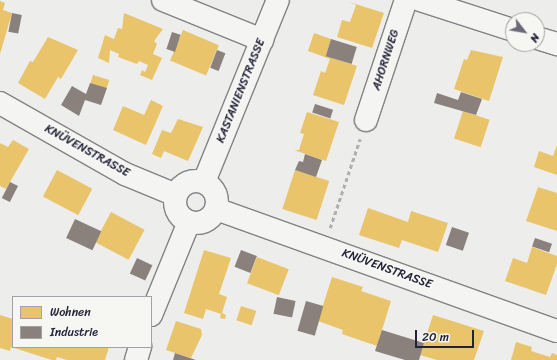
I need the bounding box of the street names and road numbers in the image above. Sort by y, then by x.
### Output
street label: AHORNWEG [369,28,403,92]
street label: KASTANIENSTRASSE [214,37,268,145]
street label: KNÜVENSTRASSE [42,122,132,180]
street label: KNÜVENSTRASSE [340,246,434,292]

